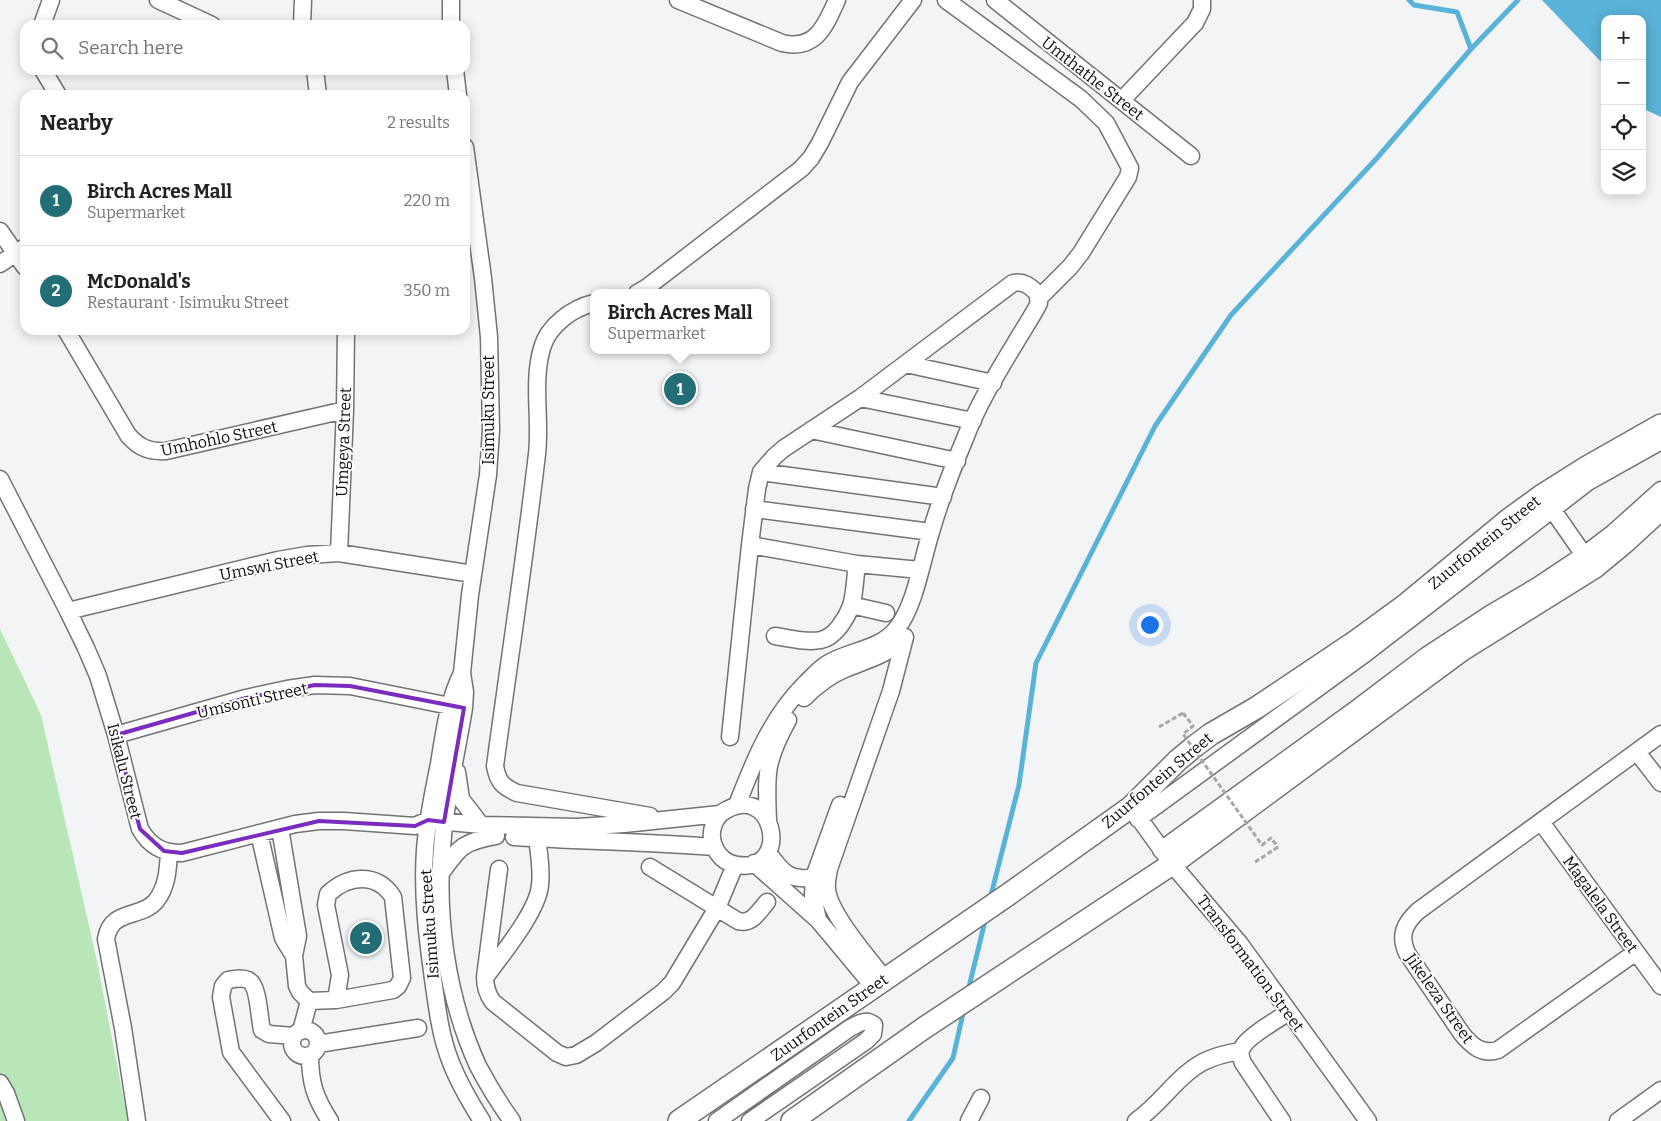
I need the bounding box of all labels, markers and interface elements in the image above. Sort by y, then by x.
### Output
map controls [1601,15,1646,195]
button: + [1601,15,1646,60]
search box [20,20,470,75]
street label: Umthathe Street [1038,33,1148,124]
icon: search [38,34,66,62]
text: Search here [78,36,183,59]
button: − [1601,60,1646,105]
button: locate [1601,105,1646,150]
text: Nearby [40,110,113,136]
text: 2 results [387,113,450,132]
button: layers [1601,150,1646,195]
text: Birch Acres Mall [87,180,232,203]
text: 1 [53,191,59,210]
text: 220 m [404,191,450,210]
text: Supermarket [87,203,185,222]
text: McDonald's [87,270,191,293]
text: 2 [51,281,61,300]
text: 350 m [404,281,450,300]
popup [590,289,770,354]
text: Restaurant · Isimuku Street [87,293,289,312]
text: Birch Acres Mall [607,301,753,324]
text: Supermarket [607,324,706,343]
street label: Isimuku Street [479,355,498,465]
pin: 1 [664,370,696,408]
street label: Umgeya Street [332,387,355,497]
street label: Umhohlo Street [159,417,279,460]
street label: Zuurfontein Street [1424,491,1544,593]
street label: Umswi Street [218,547,320,584]
your location [1137,612,1163,638]
street label: Umsonti Street [195,678,310,722]
street label: Isikalu Street [103,721,146,821]
street label: Zuurfontein Street [1098,728,1217,832]
street label: Magalela Street [1559,852,1642,957]
street label: Isimuku Street [416,868,443,980]
street label: Transformation Street [1193,891,1308,1035]
pin: 2 [350,919,382,957]
street label: Jikeleza Street [1401,949,1478,1047]
street label: Zuurfontein Street [767,970,892,1065]

